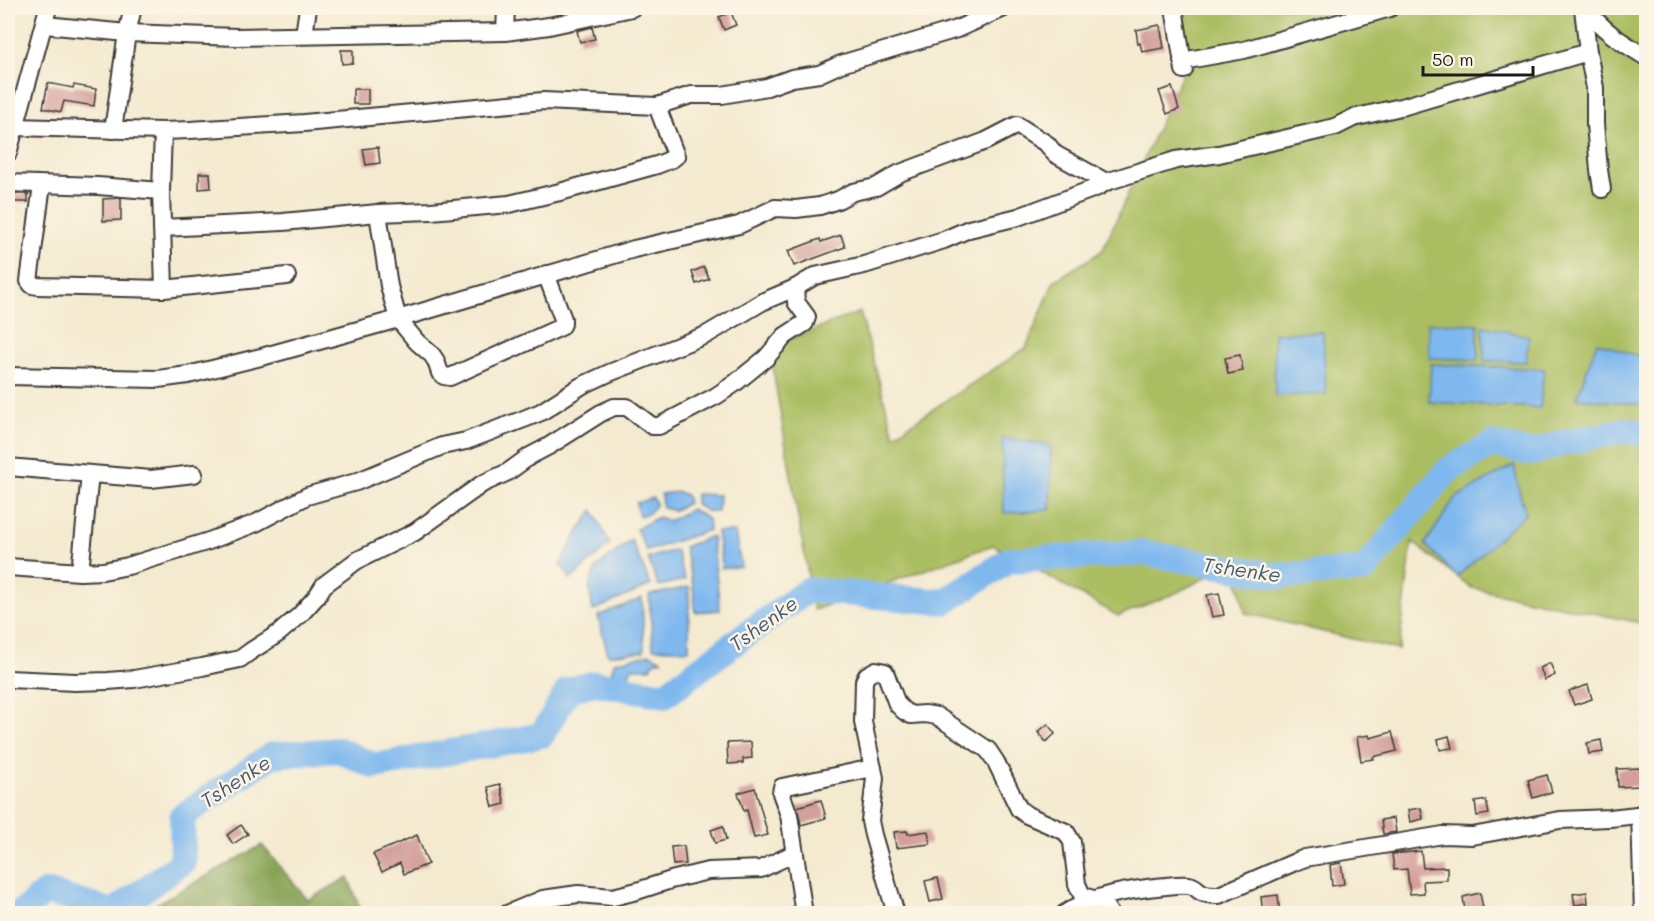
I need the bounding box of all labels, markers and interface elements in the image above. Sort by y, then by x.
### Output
scale bar [1423,39,1532,77]
text: 50 m [1432,47,1474,71]
water label: Tshenke [1201,551,1283,587]
water label: Tshenke [724,589,802,657]
water label: Tshenke [195,749,275,813]

